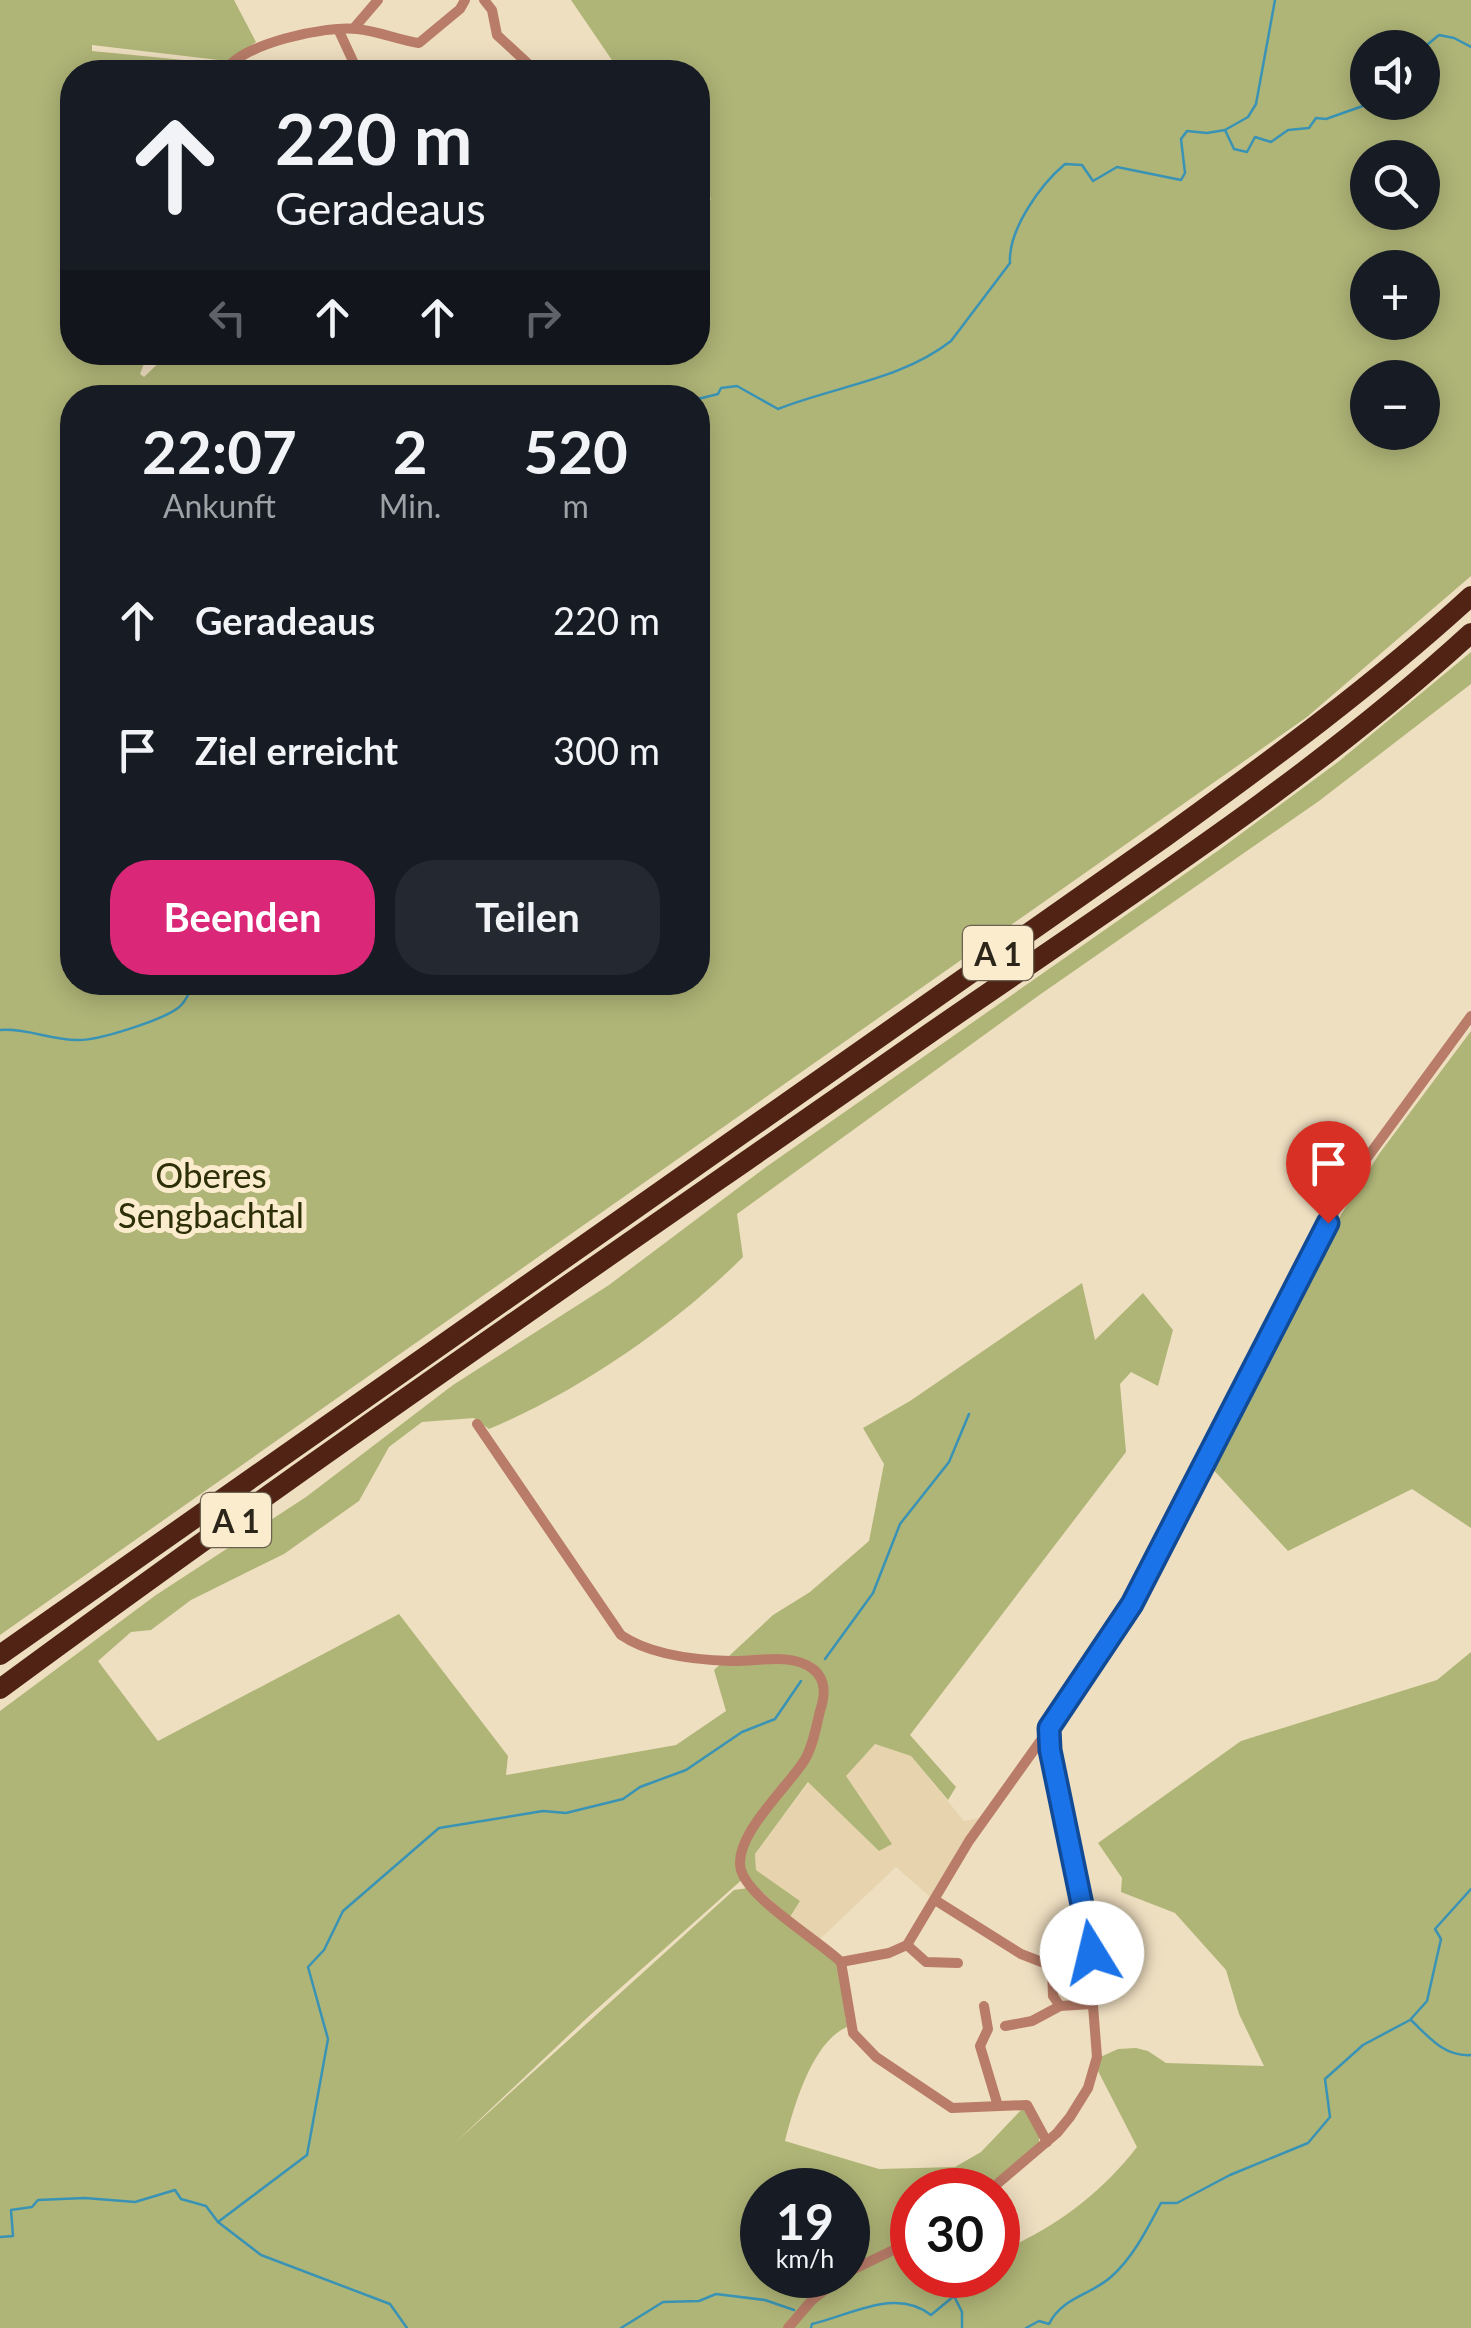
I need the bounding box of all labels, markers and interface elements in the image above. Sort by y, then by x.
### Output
map controls [1350,30,1440,450]
button: sound [1350,30,1440,120]
text: 220 m [275,96,472,180]
icon: ahead [110,100,240,230]
button: search [1350,140,1440,230]
text: Geradeaus [275,181,486,235]
button: + [1350,250,1440,340]
icon: left [200,290,255,345]
icon: ahead [305,290,360,345]
icon: ahead [410,290,465,345]
icon: right [515,290,570,345]
button: − [1350,360,1440,450]
text: 22:07 [142,415,297,487]
text: 2 [393,415,428,487]
text: 520 [524,415,628,487]
text: Ankunft [163,486,276,525]
text: Min. [379,486,441,525]
text: m [563,486,589,525]
icon: ahead [110,593,165,648]
text: Geradeaus [195,597,375,643]
text: 220 m [553,597,660,643]
icon: arrive [110,723,165,778]
text: Ziel erreicht [195,727,398,773]
text: 300 m [553,727,660,773]
button: Beenden [110,860,375,975]
button: Teilen [395,860,660,975]
road number: A 1 [963,926,1033,980]
pin [1286,1121,1371,1224]
icon: arrive [1301,1136,1356,1191]
park label: Oberes Sengbachtal [118,1153,304,1235]
road number: A 1 [201,1493,271,1547]
position arrow [1040,1901,1144,2005]
speed limit sign: 30 [890,2168,1020,2298]
text: 19 [776,2191,834,2251]
text: km/h [776,2243,834,2273]

